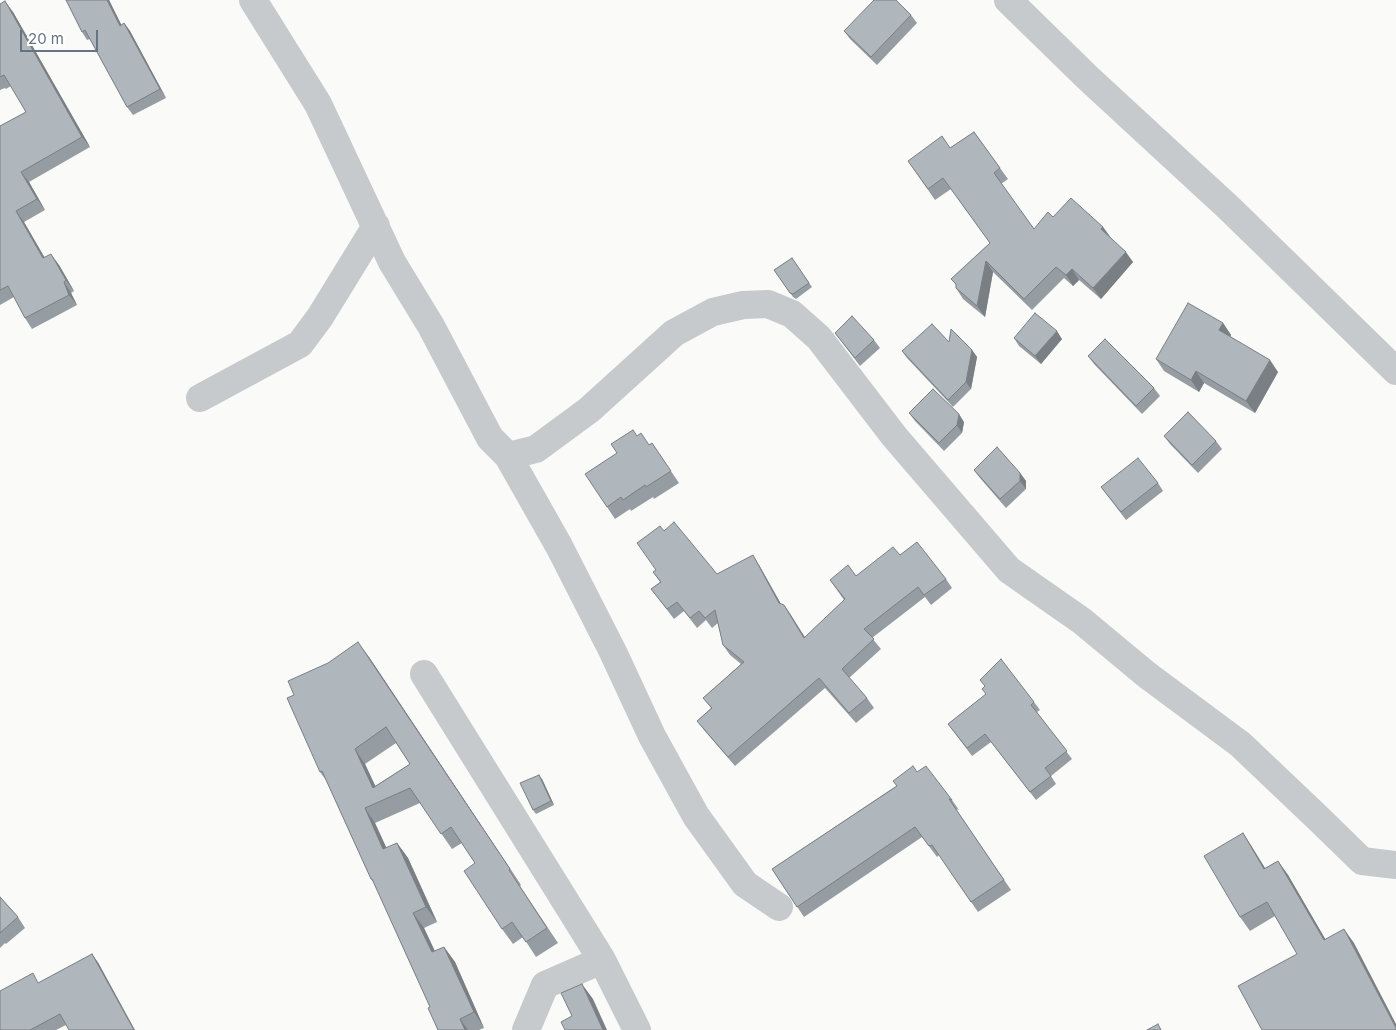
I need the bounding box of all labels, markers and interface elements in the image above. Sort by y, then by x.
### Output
scale bar [22,20,100,52]
text: 20 m [28,29,64,48]

